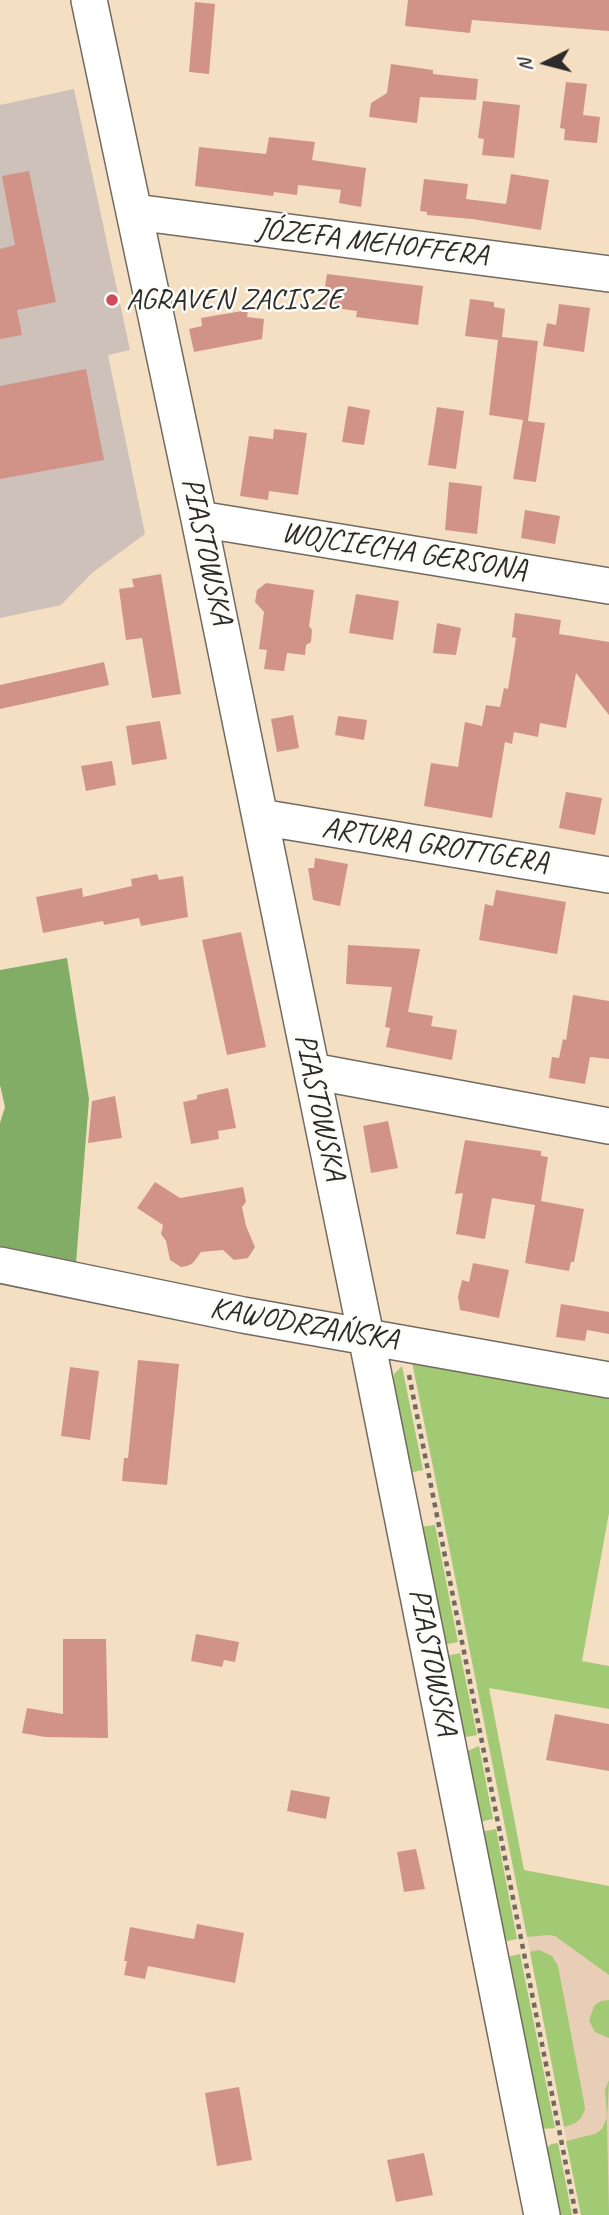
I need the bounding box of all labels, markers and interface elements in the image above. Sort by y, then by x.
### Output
north arrow [511,28,581,98]
text: N [513,58,538,72]
street label: JÓZEFA MEHOFFERA [254,211,490,275]
place label: AGRAVEN ZACISZE [126,282,341,318]
marker: AGRAVEN ZACISZE [104,292,120,308]
street label: PIASTOWSKA [173,475,239,627]
street label: WOJCIECHA GERSONA [279,515,529,589]
street label: ARTURA GROTTGERA [319,810,551,882]
street label: PIASTOWSKA [286,1031,352,1183]
street label: KAWODRZAŃSKA [207,1291,401,1359]
street label: PIASTOWSKA [400,1586,464,1738]

